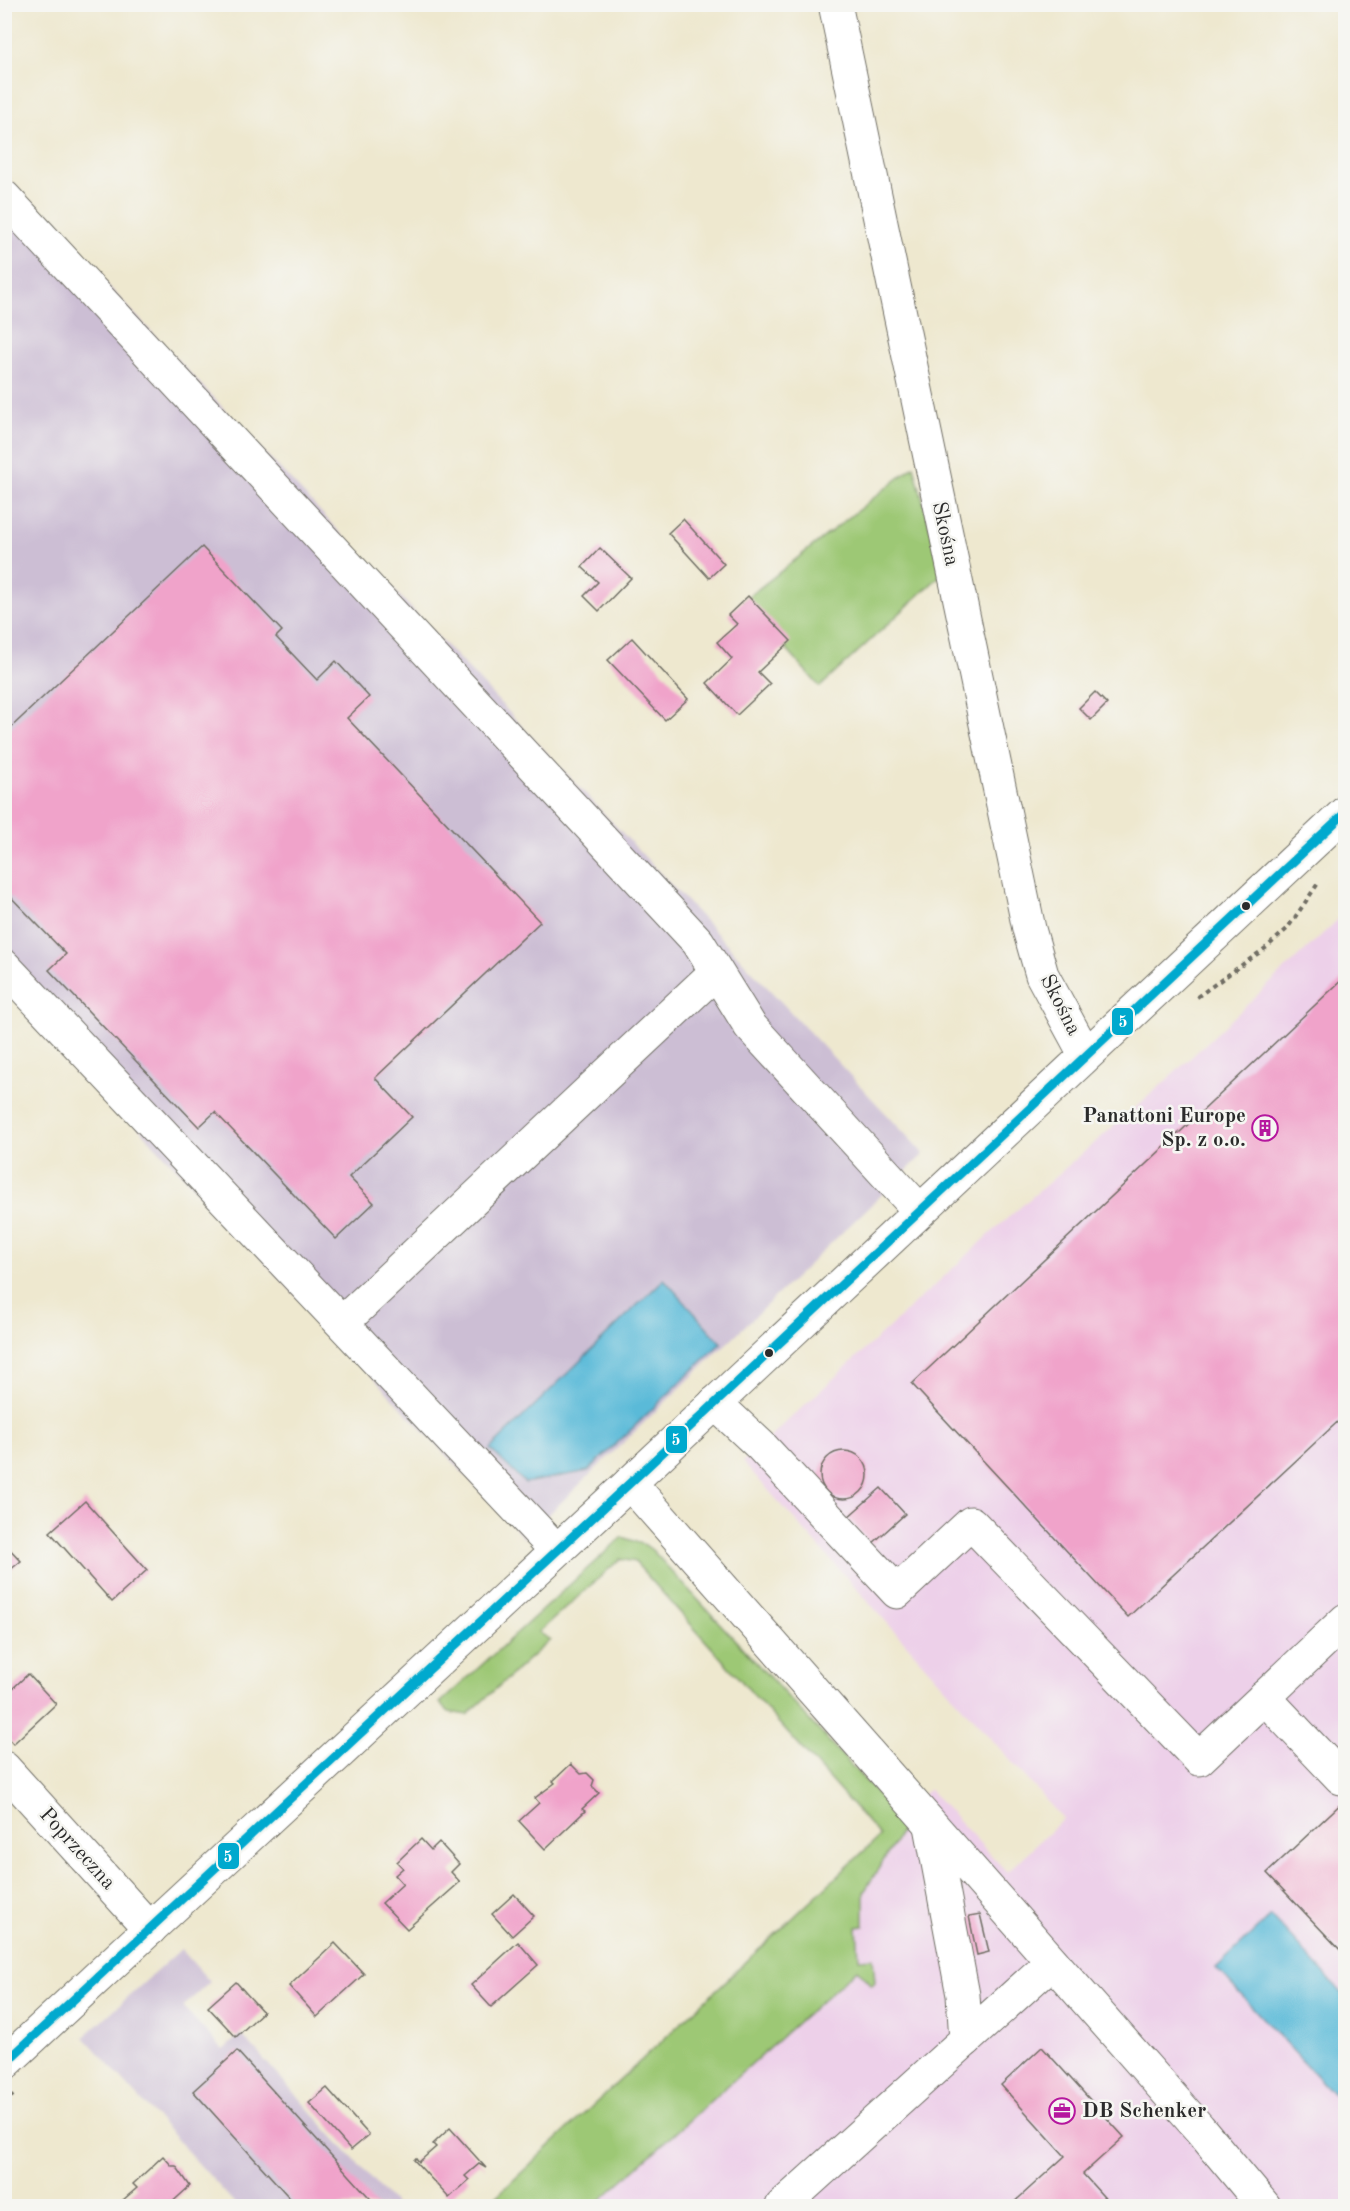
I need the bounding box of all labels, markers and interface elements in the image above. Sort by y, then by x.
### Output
street label: Skośna [928,500,962,568]
unlabelled marker [1240,900,1252,912]
street label: Skośna [1036,971,1084,1039]
line badge: 5 [1111,1007,1134,1036]
text: 5 [1118,1015,1128,1031]
place label: Panattoni Europe Sp. z o.o. [1082,1106,1246,1151]
building icon: Panattoni Europe Sp. z o.o. [1250,1113,1280,1143]
unlabelled marker [763,1347,775,1359]
line badge: 5 [665,1425,688,1454]
text: 5 [671,1433,681,1449]
street label: Poprzeczna [35,1804,119,1894]
line badge: 5 [217,1842,240,1870]
text: 5 [223,1850,233,1866]
office icon: DB Schenker [1047,2096,1077,2126]
place label: DB Schenker [1082,2101,1206,2122]

